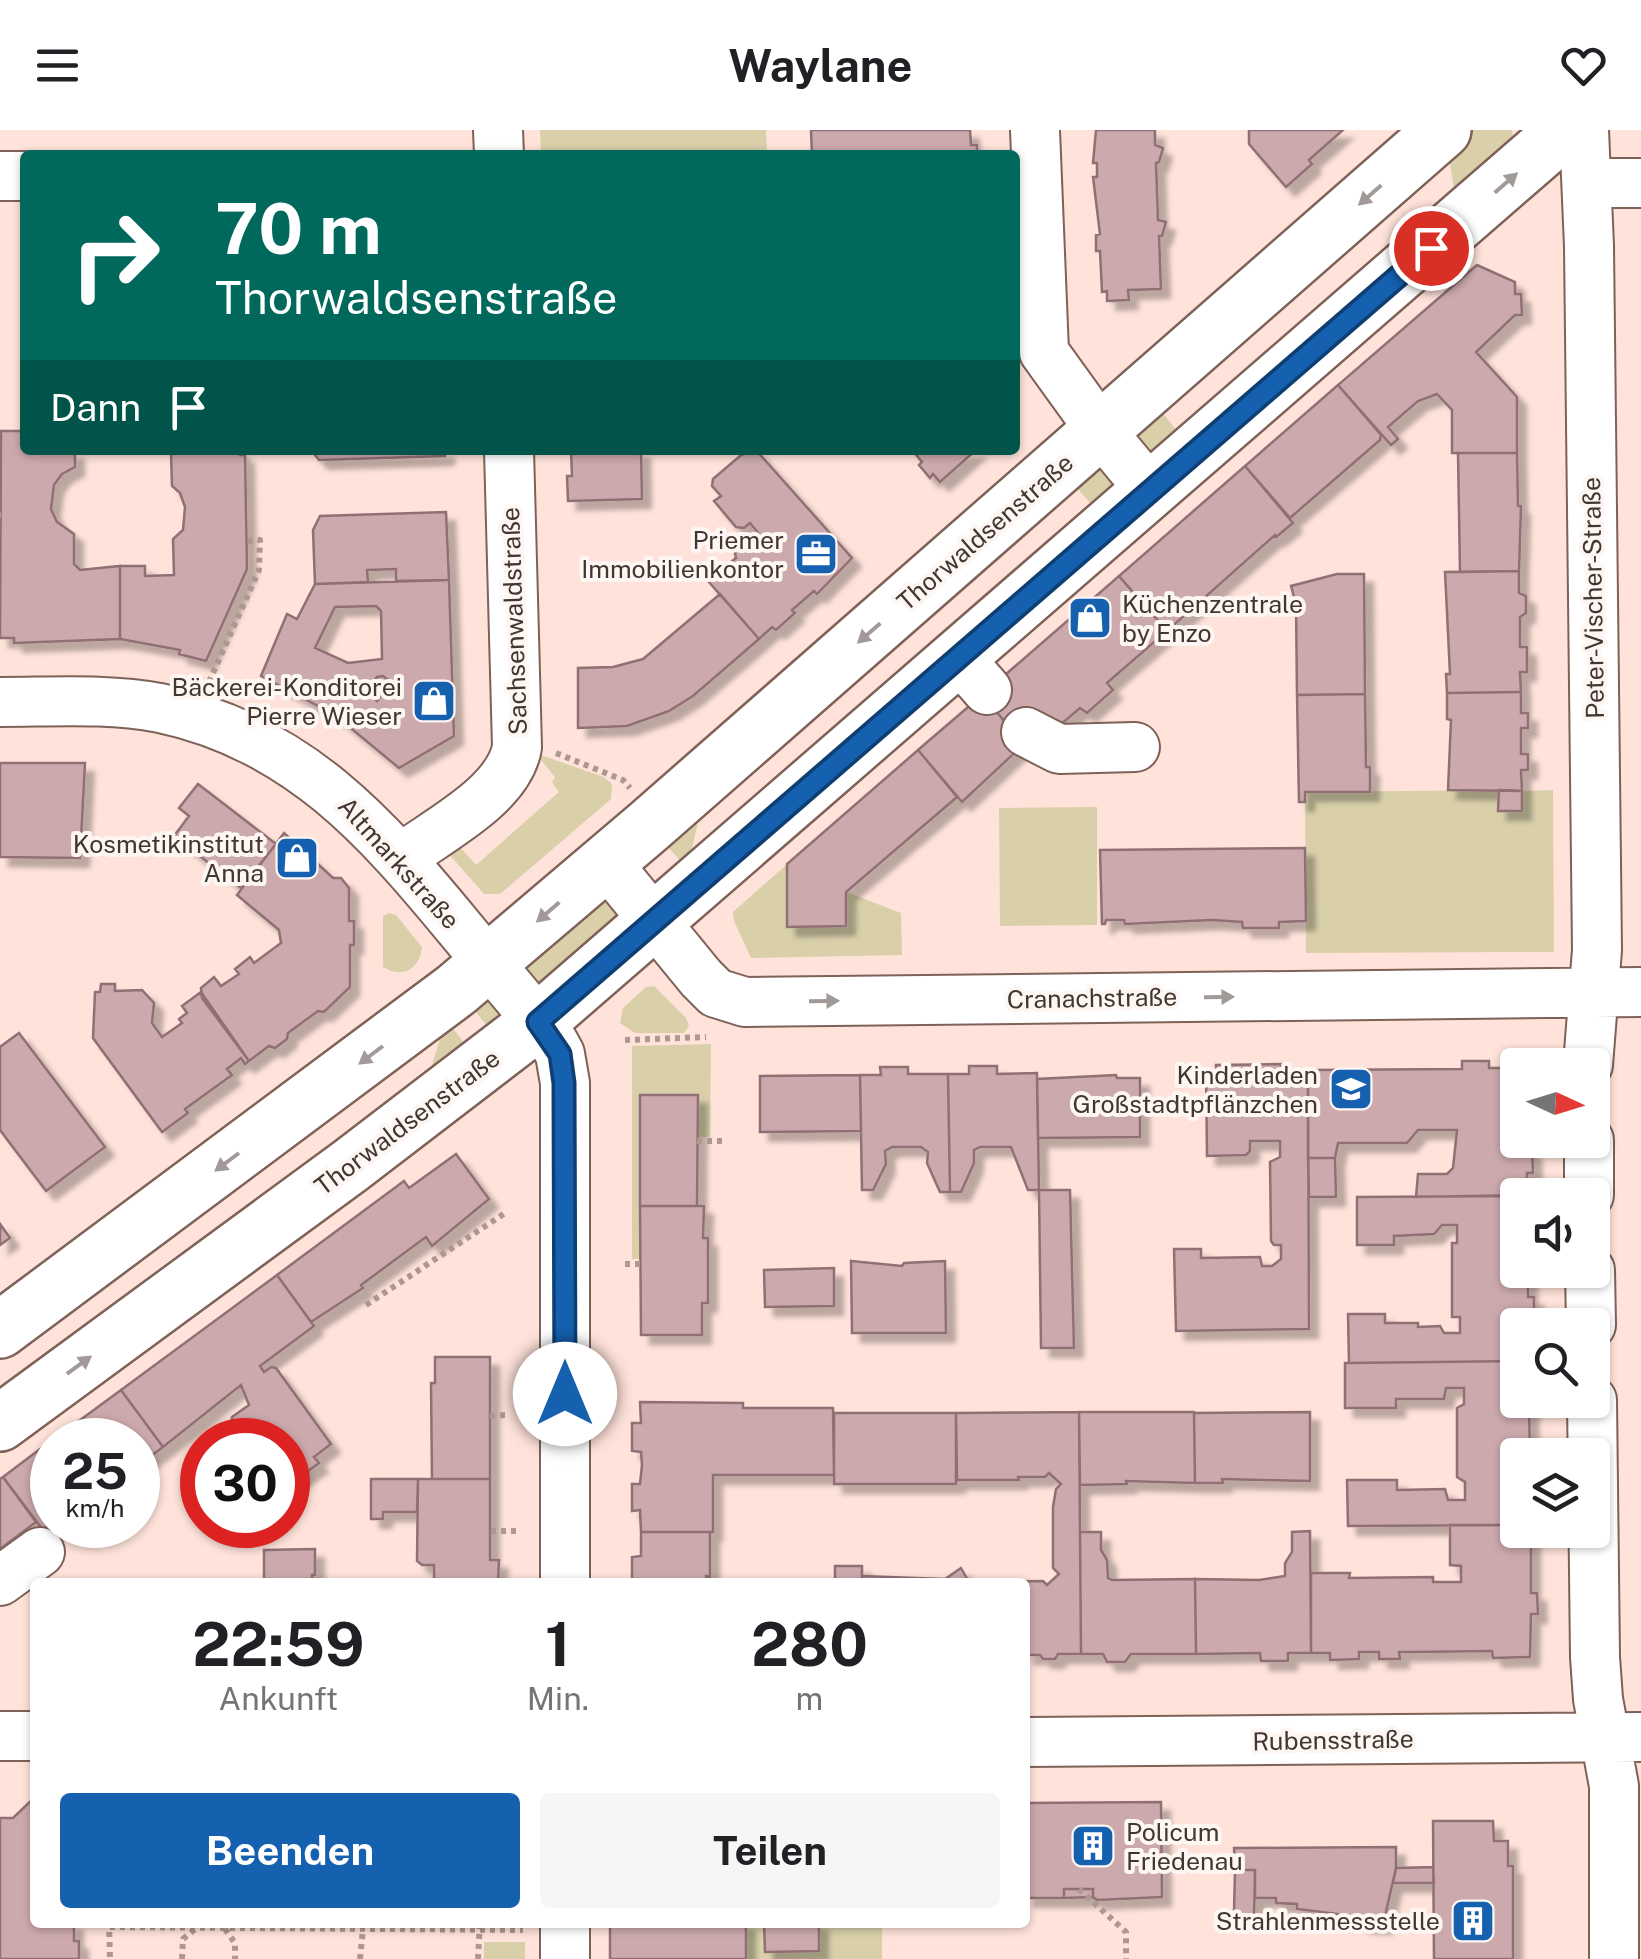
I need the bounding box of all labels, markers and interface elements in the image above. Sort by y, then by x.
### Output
icon: menu [30,38,85,93]
icon: heart [1556,38,1611,93]
text: Waylane [729,39,912,92]
one-way arrow [1493,173,1518,195]
one-way arrow [1358,183,1383,205]
text: 70 m [215,187,382,270]
icon: right [50,190,180,320]
pin [1389,206,1474,291]
icon: arrive [1404,221,1459,276]
text: Thorwaldsenstraße [215,271,618,324]
icon: arrive [161,380,216,435]
text: Dann [50,385,141,430]
street label: Thorwaldsenstraße [891,447,1079,617]
street label: Peter-Vischer-Straße [1576,477,1610,719]
street label: Sachsenwaldstraße [495,507,533,735]
place label: Priemer Immobilienkontor [581,525,784,584]
office icon: Priemer Immobilienkontor [793,531,839,577]
place label: Küchenzentrale by Enzo [1122,589,1303,648]
shop icon: Küchenzentrale by Enzo [1067,595,1113,641]
one-way arrow [857,621,882,643]
place label: Bäckerei-Konditorei Pierre Wieser [171,672,402,731]
shop icon: Bäckerei-Konditorei Pierre Wieser [411,678,457,724]
street label: Altmarkstraße [332,791,466,935]
place label: Kosmetikinstitut Anna [73,829,264,888]
shop icon: Kosmetikinstitut Anna [274,835,320,881]
one-way arrow [536,900,561,922]
street label: Cranachstraße [1007,982,1177,1014]
one-way arrow [1203,989,1235,1005]
one-way arrow [809,993,841,1009]
street label: Thorwaldsenstraße [309,1043,505,1201]
one-way arrow [358,1044,384,1064]
north arrow [1500,1048,1610,1158]
map controls [1500,1048,1610,1548]
place label: Kinderladen Großstadtpflänzchen [1073,1060,1318,1119]
school or university icon: Kinderladen Großstadtpflänzchen [1328,1066,1374,1112]
one-way arrow [214,1151,240,1171]
button: sound [1500,1178,1610,1288]
button: search [1500,1308,1610,1418]
position arrow [513,1342,617,1446]
one-way arrow [66,1356,92,1375]
speed limit sign: 30 [180,1418,310,1548]
button: layers [1500,1438,1610,1548]
text: 25 [62,1441,128,1500]
text: km/h [66,1493,124,1523]
text: 22:59 [192,1609,365,1680]
text: 1 [545,1609,571,1680]
text: 280 [751,1609,868,1680]
text: Ankunft [219,1680,338,1717]
text: Min. [527,1680,589,1717]
text: m [796,1680,823,1717]
street label: Rubensstraße [1252,1724,1414,1756]
button: Beenden [60,1793,520,1908]
button: Teilen [540,1793,1000,1908]
place label: Policum Friedenau [1126,1817,1243,1876]
building icon: Policum Friedenau [1070,1823,1116,1869]
building icon: Strahlenmessstelle [1450,1898,1496,1944]
place label: Strahlenmessstelle [1216,1906,1440,1936]

